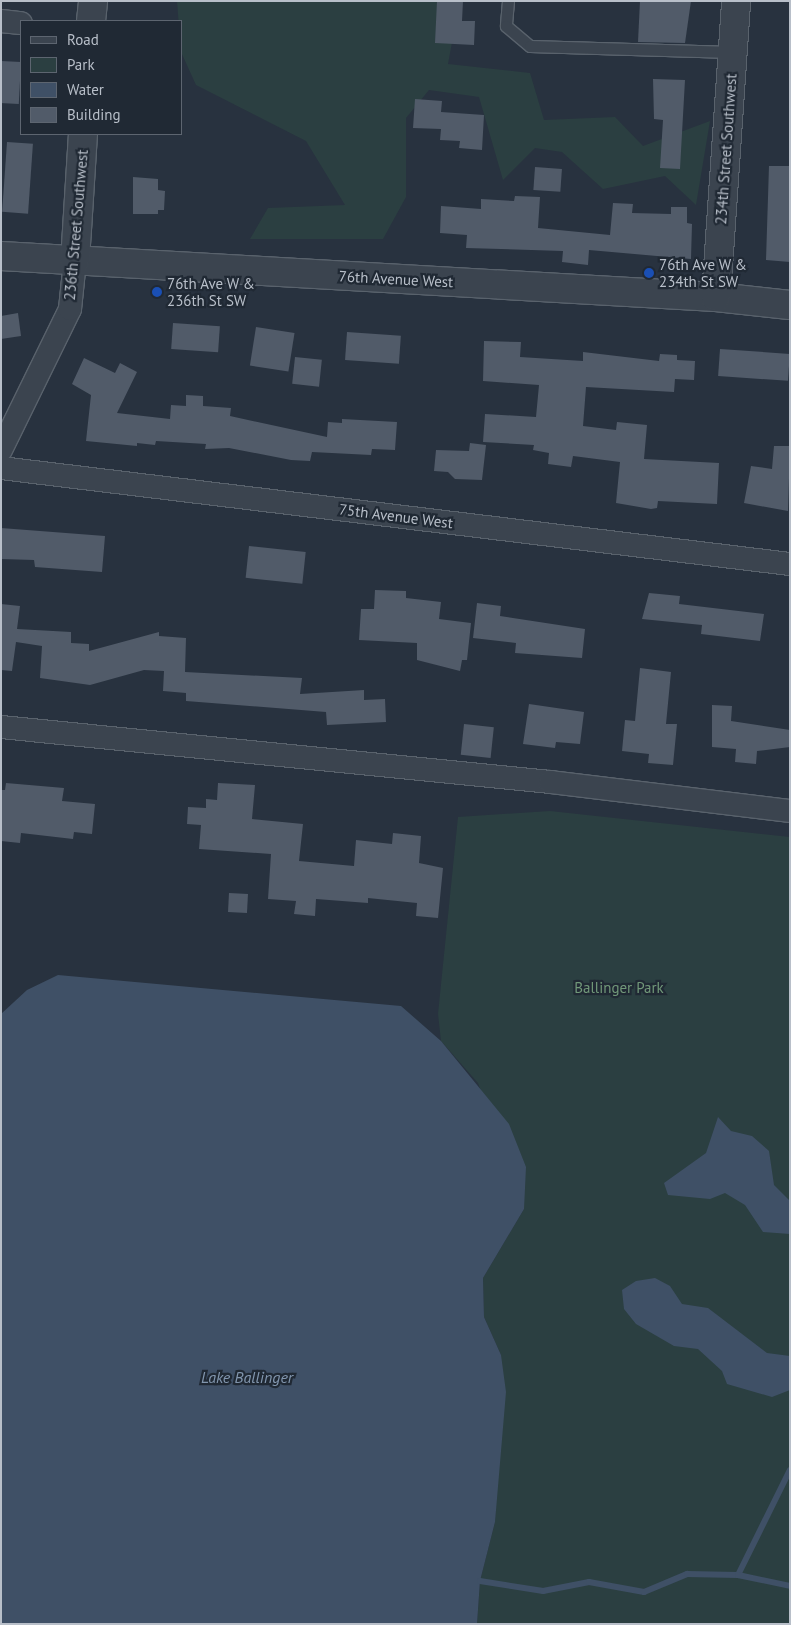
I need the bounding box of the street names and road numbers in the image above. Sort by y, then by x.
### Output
street label: 234th Street Southwest [712,73,740,225]
street label: 236th Street Southwest [60,149,92,301]
street label: 76th Avenue West [338,267,454,291]
street label: 75th Avenue West [338,500,454,532]

